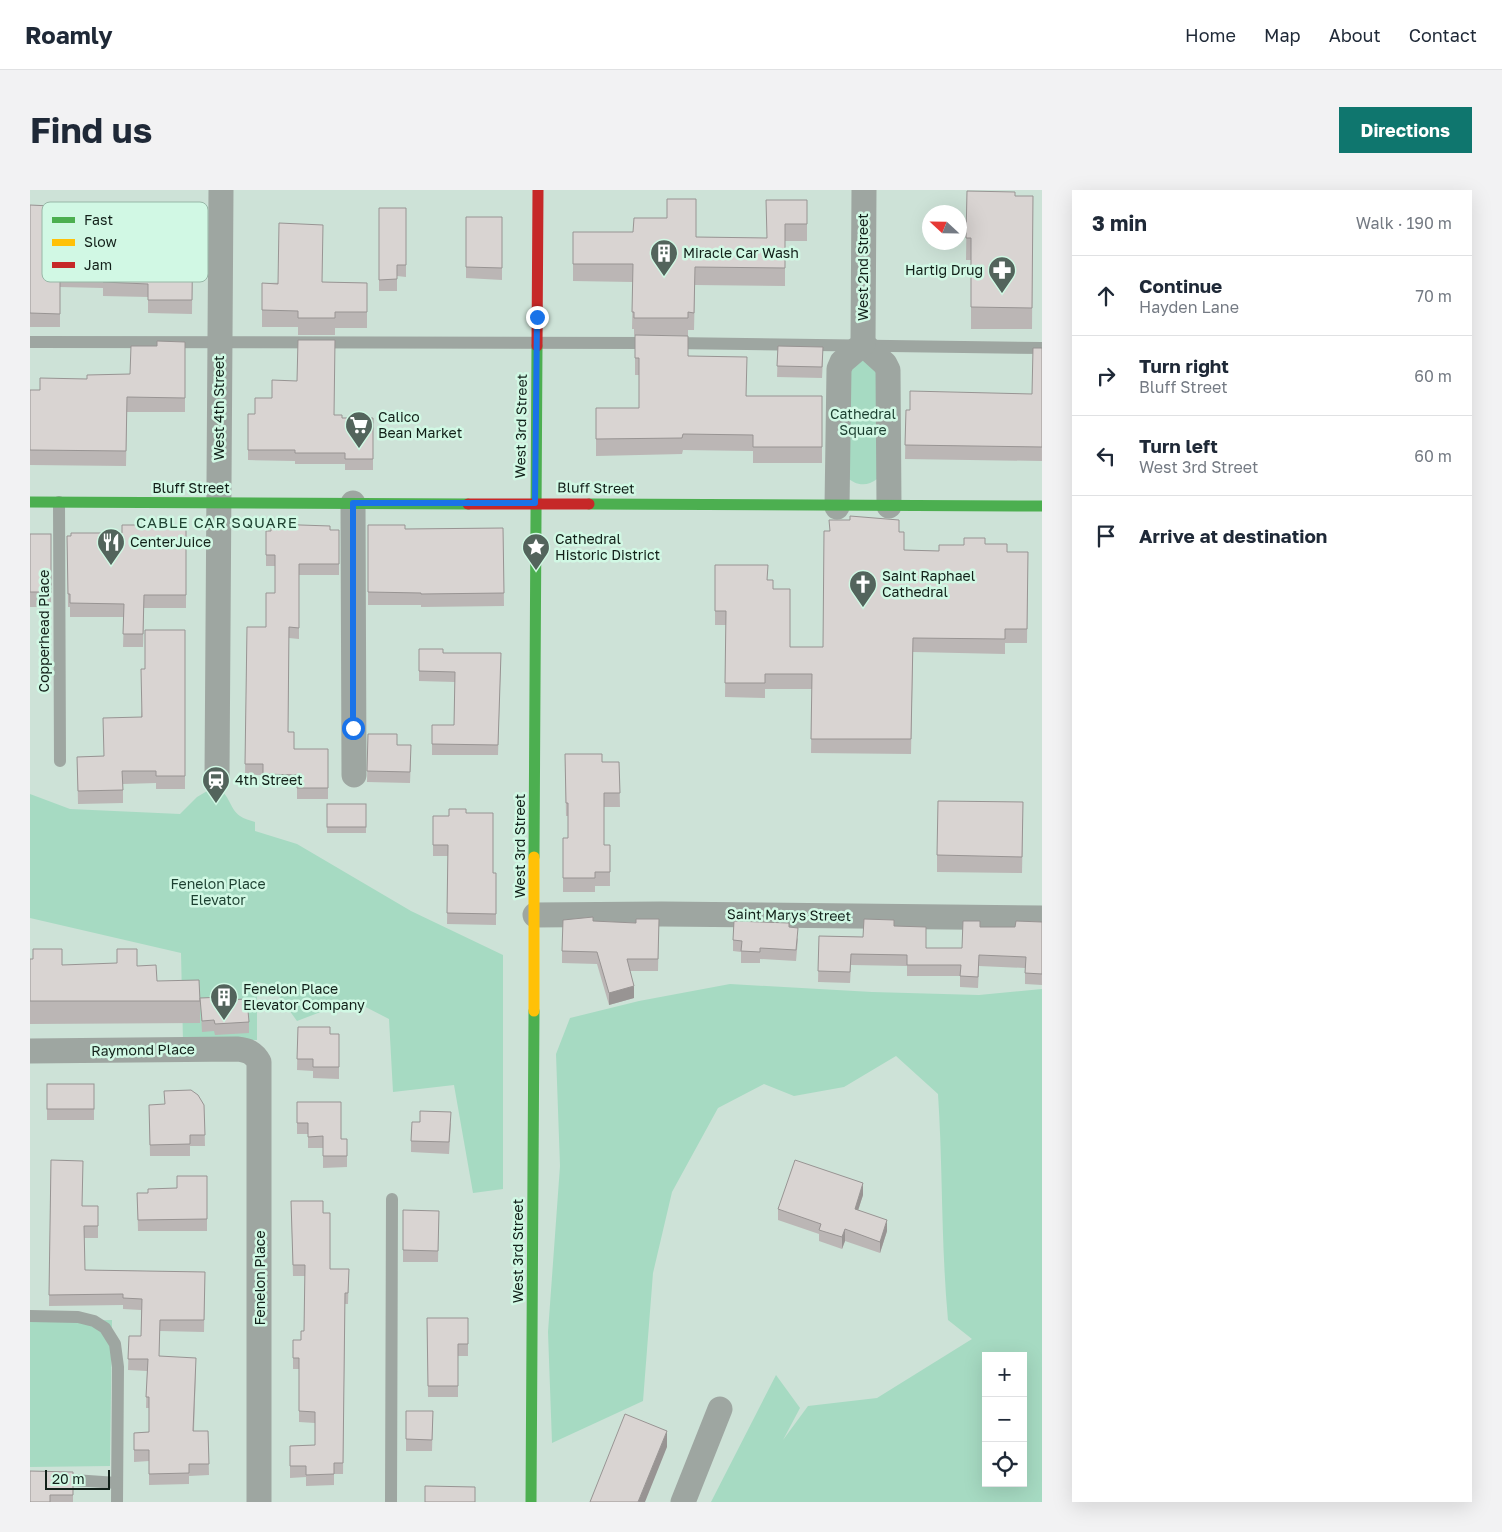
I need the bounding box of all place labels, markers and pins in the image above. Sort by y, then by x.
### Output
building icon: Miracle Car Wash [649,238,679,277]
place label: Miracle Car Wash [683,244,799,261]
pharmacy icon: Hartig Drug [987,255,1017,294]
place label: Hartig Drug [905,261,983,278]
place label: Calico Bean Market [378,408,462,441]
supermarket icon: Calico Bean Market [344,410,374,449]
restaurant icon: CenterJuice [96,527,126,566]
place label: Cathedral Historic District [555,530,660,563]
place icon: Cathedral Historic District [521,532,551,571]
place label: CenterJuice [130,533,211,550]
place label: Saint Raphael Cathedral [882,567,975,600]
church icon: Saint Raphael Cathedral [848,569,878,608]
station icon: 4th Street [201,765,231,804]
place label: 4th Street [235,771,303,788]
place label: Fenelon Place Elevator Company [243,980,365,1013]
building icon: Fenelon Place Elevator Company [209,982,239,1021]

